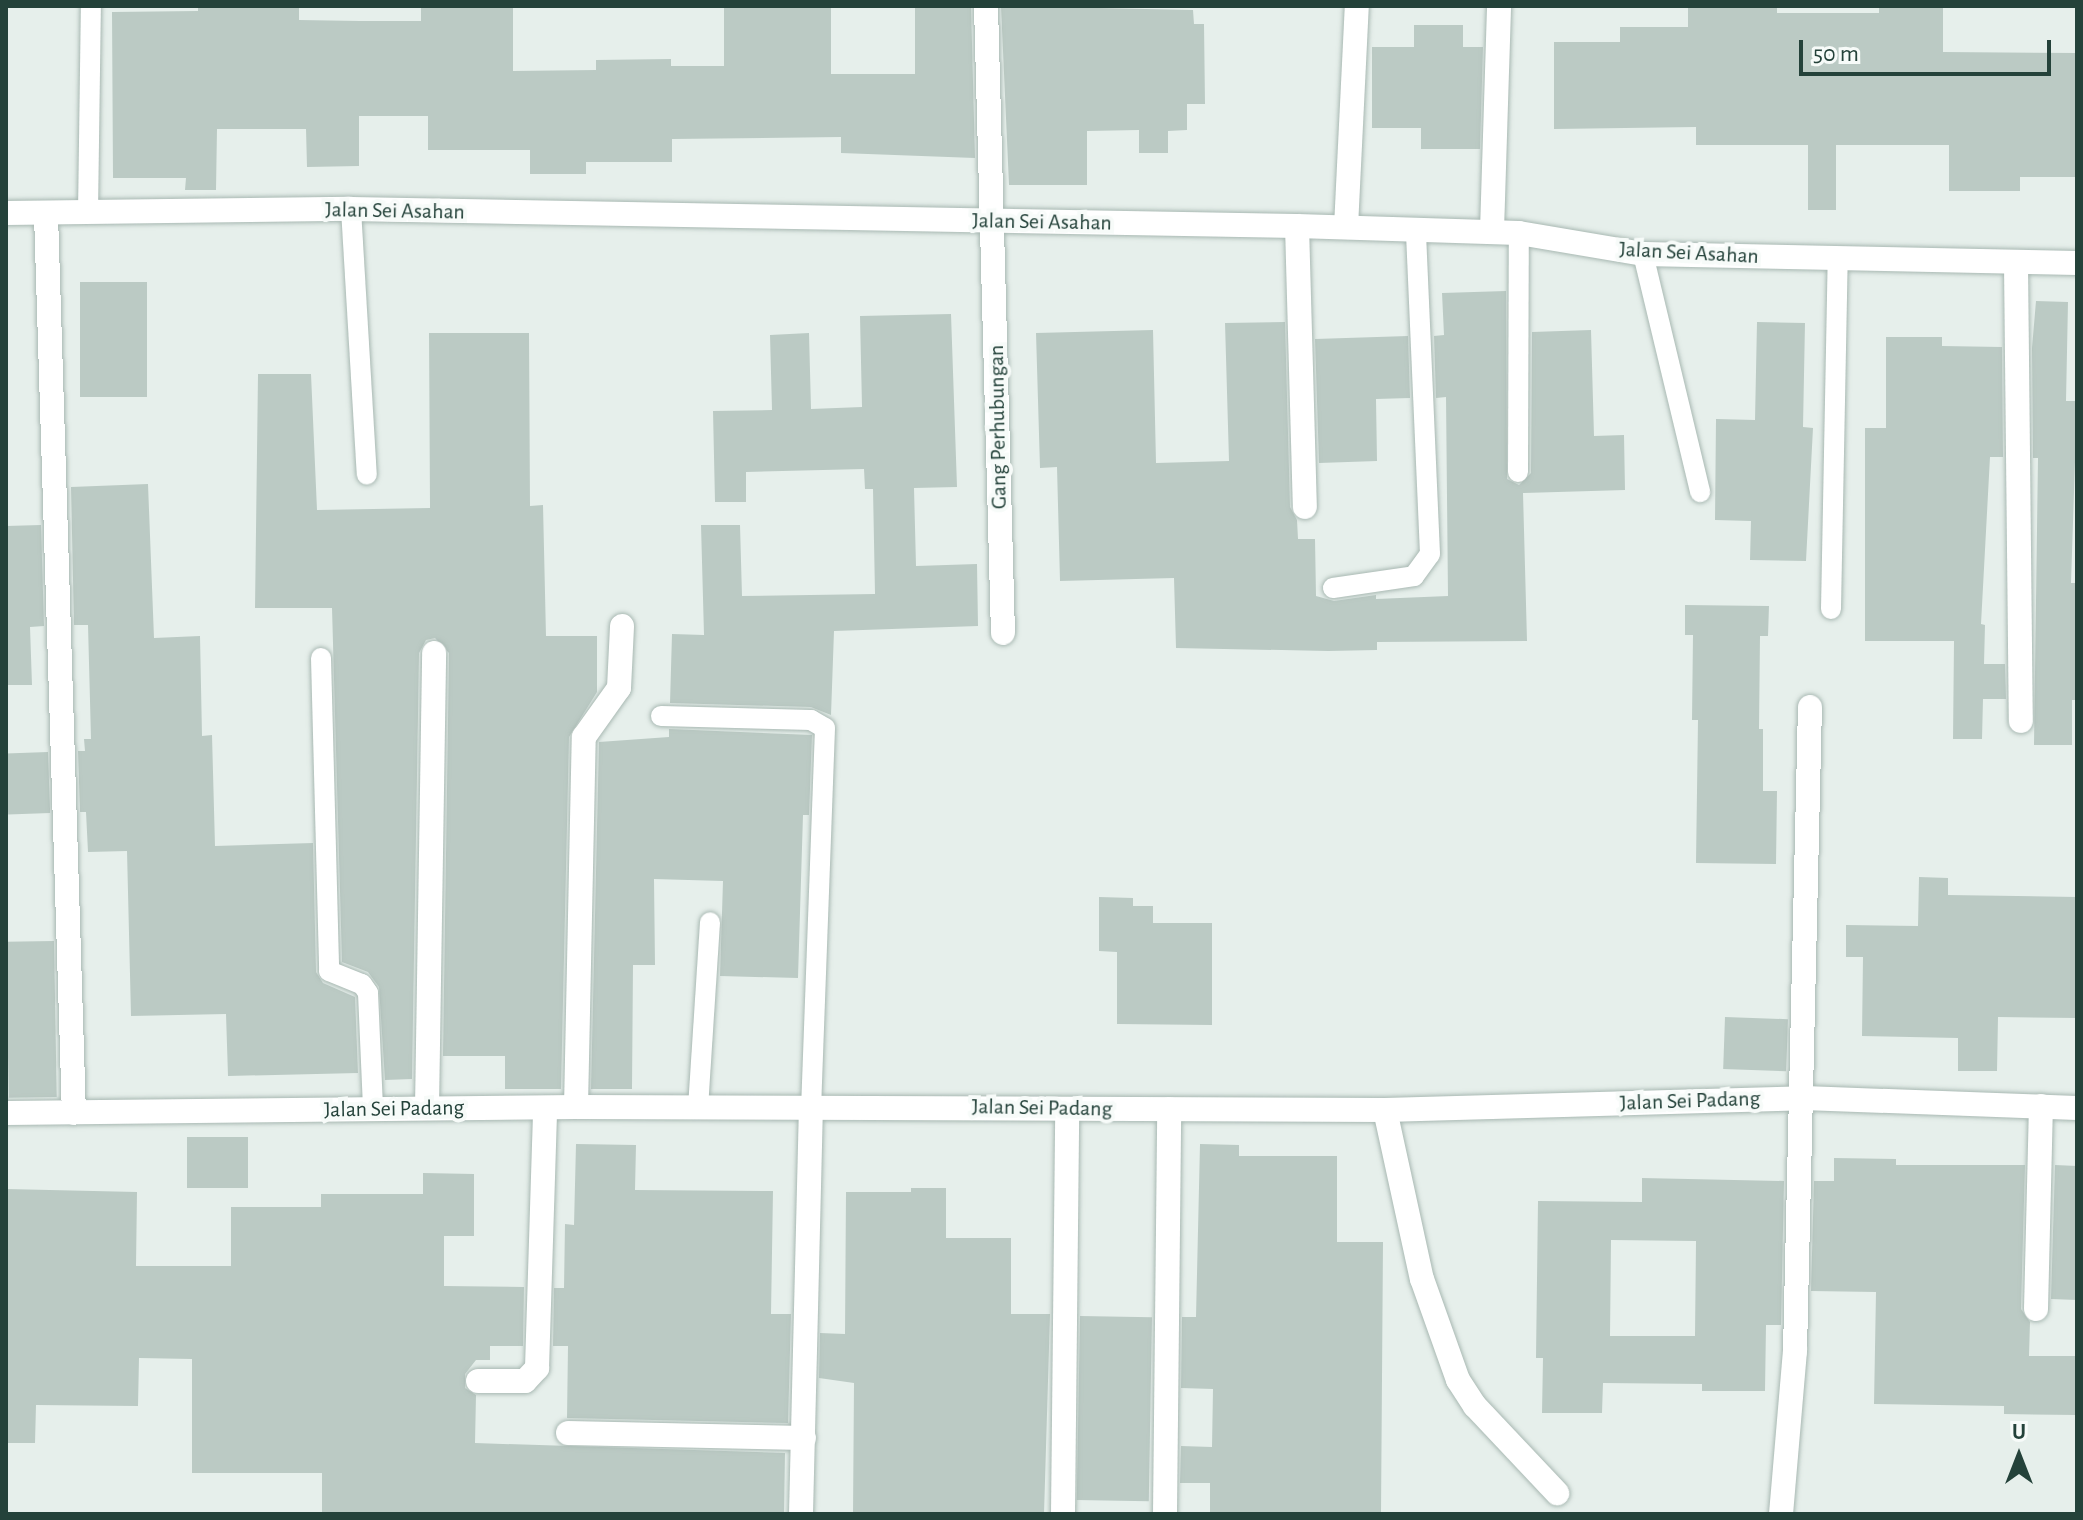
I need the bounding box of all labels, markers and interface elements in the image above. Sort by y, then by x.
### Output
scale bar [1803,24,2055,74]
text: 50 m [1813,42,1859,66]
street label: Jalan Sei Asahan [325,197,465,225]
street label: Jalan Sei Asahan [972,208,1112,236]
street label: Jalan Sei Asahan [1619,236,1759,270]
street label: Gang Perhubungan [983,345,1013,509]
street label: Jalan Sei Padang [1619,1085,1761,1117]
street label: Jalan Sei Padang [972,1094,1112,1122]
street label: Jalan Sei Padang [324,1095,464,1123]
north arrow [1979,1416,2059,1496]
text: U [2012,1421,2026,1443]

